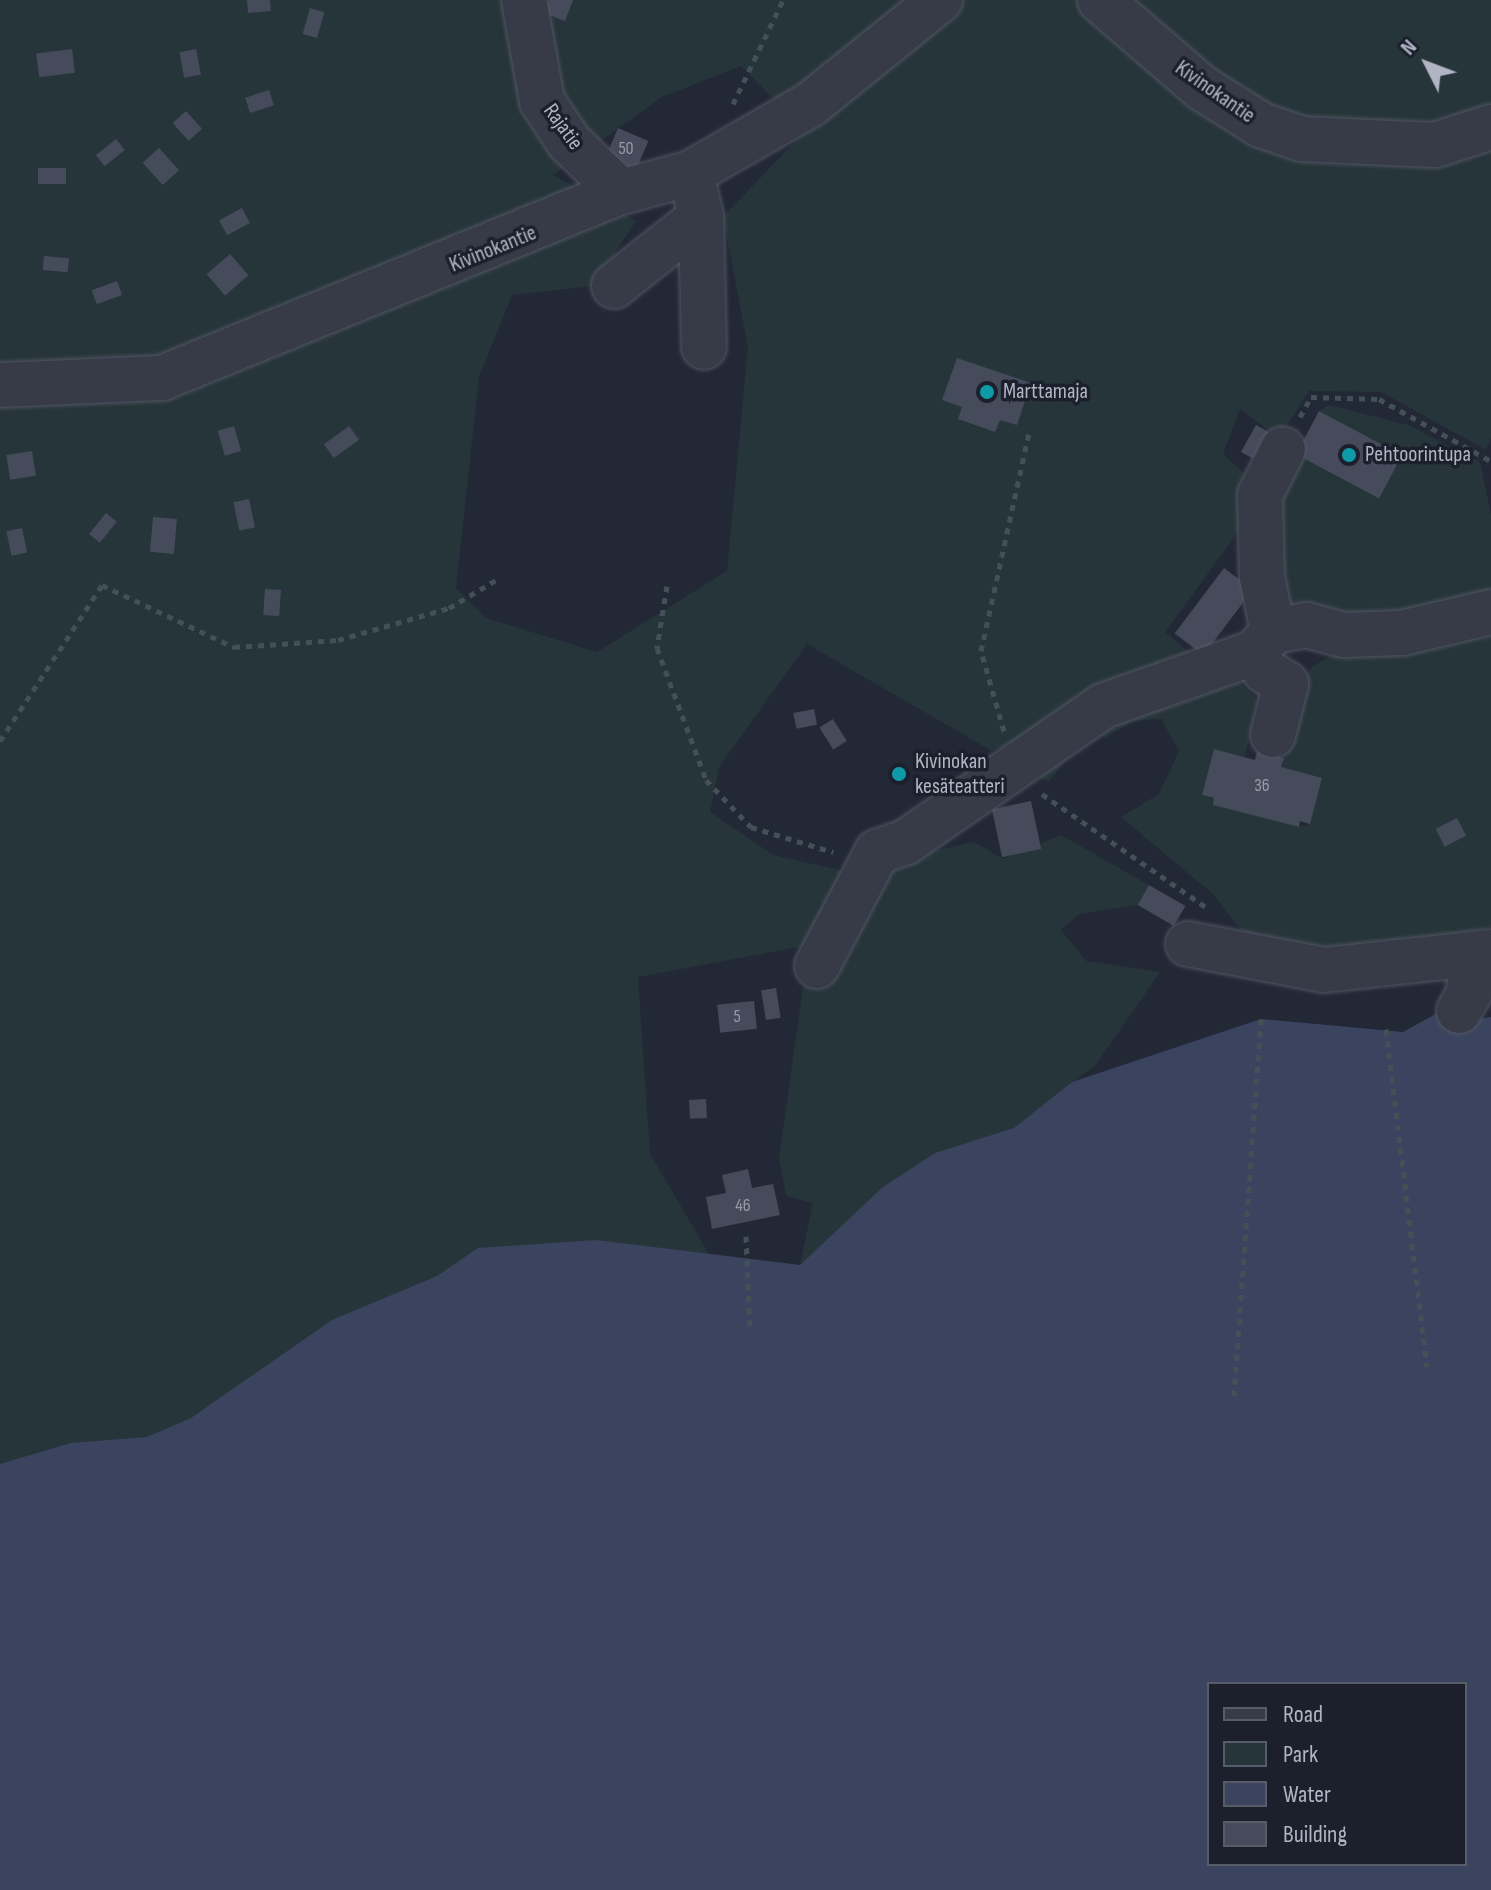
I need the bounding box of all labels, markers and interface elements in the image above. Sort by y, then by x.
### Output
north arrow [1387,24,1467,104]
text: N [1395,34,1423,61]
street label: Kivinokantie [1170,55,1260,129]
street label: Rajatie [538,99,588,155]
house number: 50 [618,138,634,160]
street label: Kivinokantie [446,220,540,278]
place label: Marttamaja [1003,379,1088,405]
marker: Marttamaja [978,383,996,401]
place label: Pehtoorintupa [1365,442,1471,468]
marker: Pehtoorintupa [1340,446,1358,464]
place label: Kivinokan kesäteatteri [915,748,1004,800]
marker: Kivinokan kesäteatteri [890,765,908,783]
house number: 36 [1254,775,1270,797]
house number: 5 [733,1006,741,1028]
house number: 46 [735,1195,751,1217]
legend [1207,1682,1467,1866]
text: Road [1283,1700,1323,1729]
text: Park [1283,1740,1318,1769]
text: Water [1283,1780,1331,1809]
text: Building [1283,1820,1347,1849]

